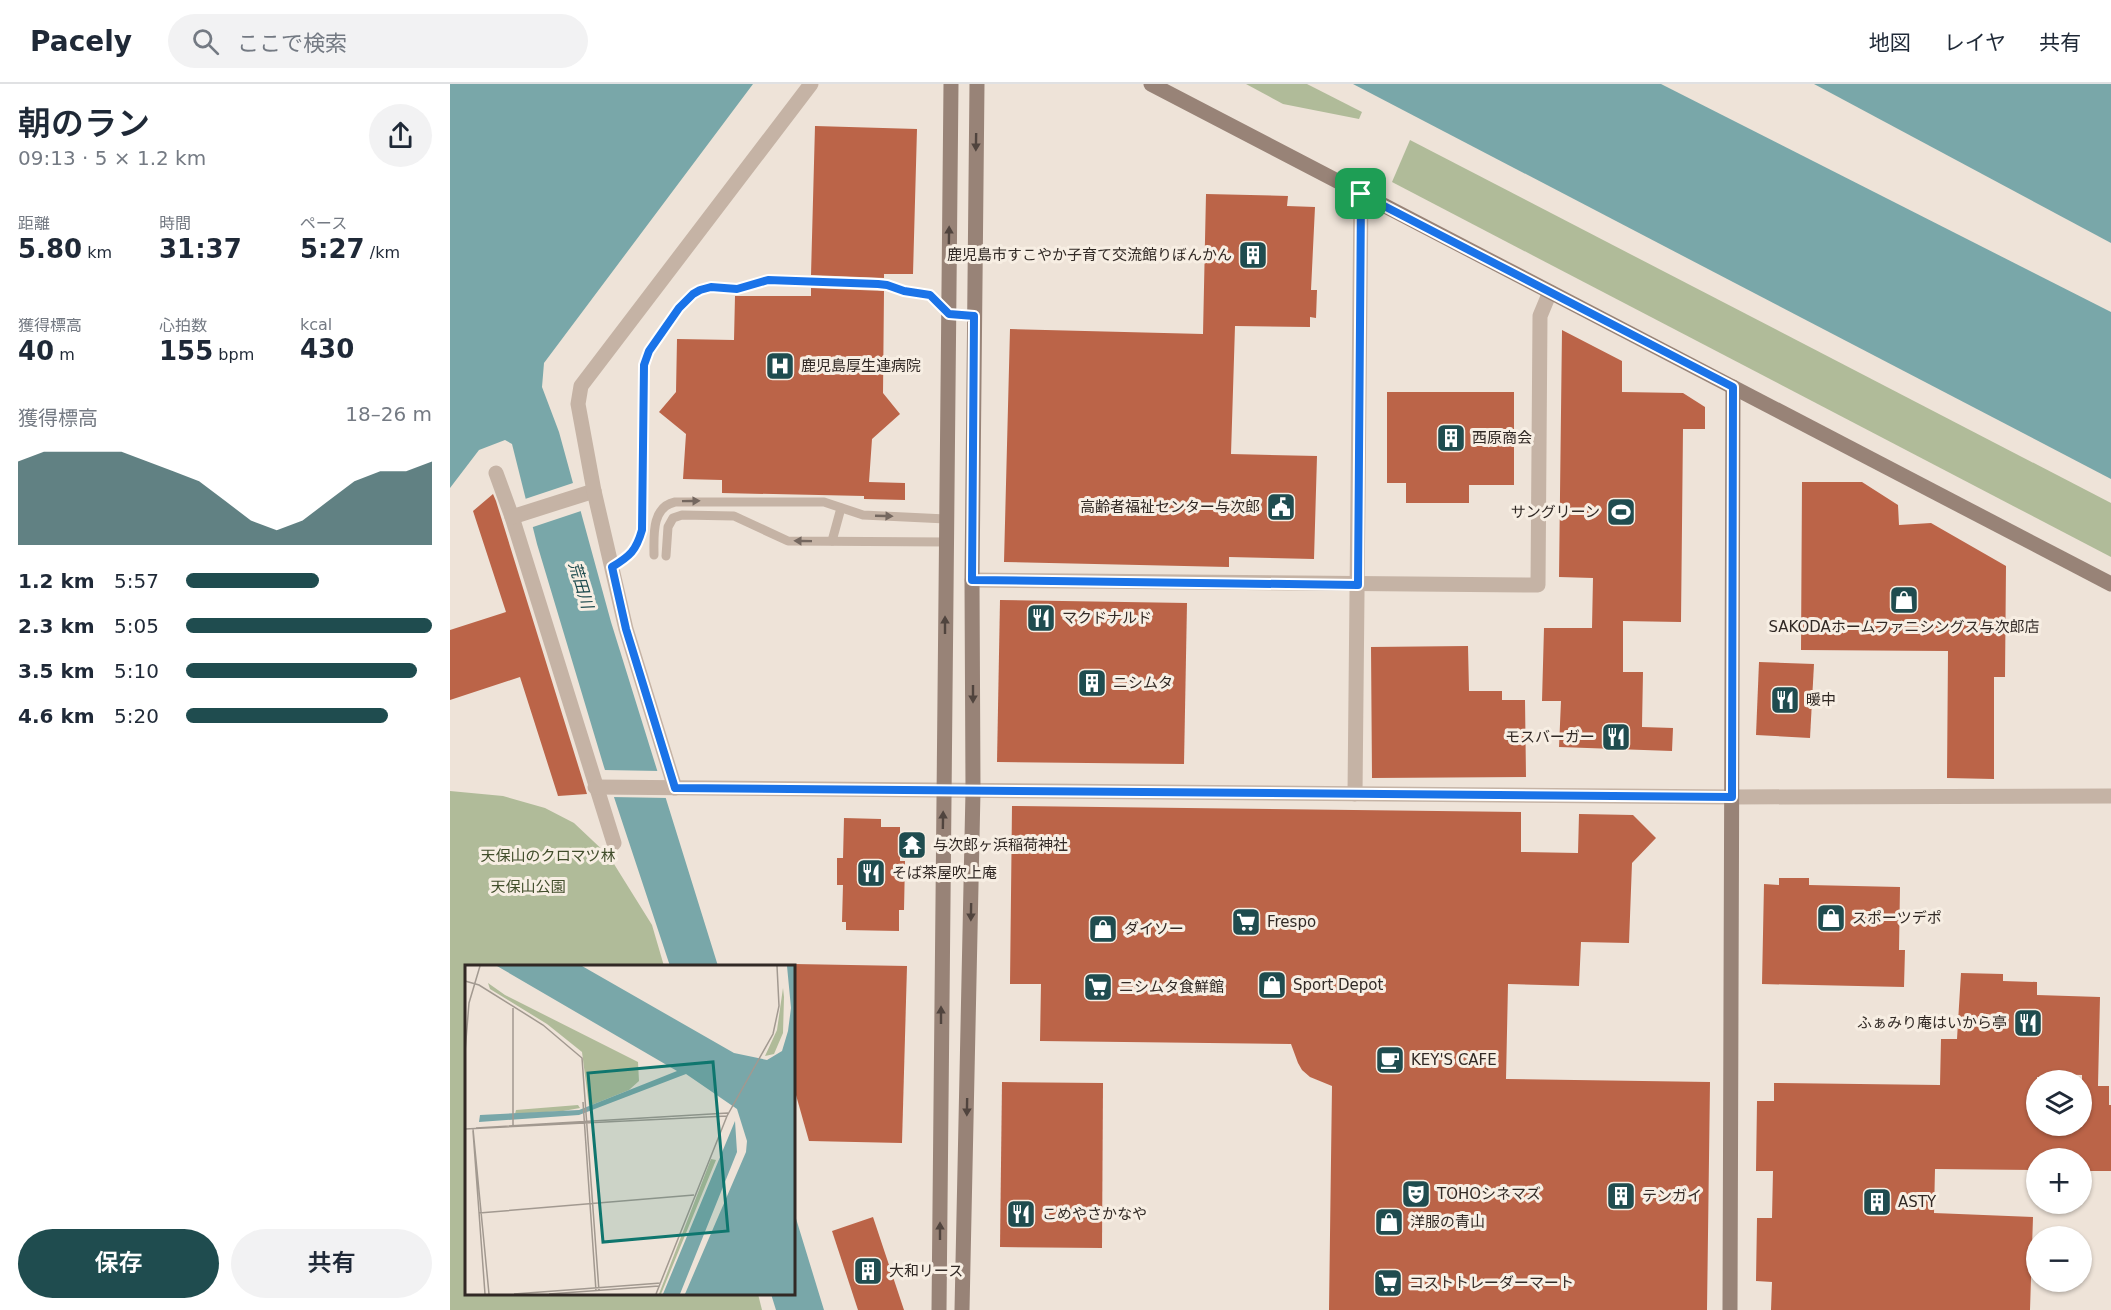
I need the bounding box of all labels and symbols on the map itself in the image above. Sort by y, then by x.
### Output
one-way arrow [971,133,981,152]
pin [1335,168,1386,219]
one-way arrow [944,225,954,244]
building icon: 鹿児島市すこやか子育て交流館りぼんかん [1237,239,1269,271]
place label: 鹿児島市すこやか子育て交流館りぼんかん [947,246,1232,264]
hospital icon: 鹿児島厚生連病院 [764,350,796,382]
place label: 鹿児島厚生連病院 [801,357,921,375]
building icon: 西原商会 [1435,422,1467,454]
place label: 西原商会 [1472,429,1532,447]
public building icon: 高齢者福祉センター与次郎 [1265,491,1297,523]
one-way arrow [682,496,701,506]
sports icon: サングリーン [1605,496,1637,528]
place label: 高齢者福祉センター与次郎 [1080,498,1260,516]
place label: サングリーン [1511,503,1600,521]
one-way arrow [875,511,894,520]
one-way arrow [794,536,813,546]
water label: 荒田川 [565,559,598,613]
shop icon: SAKODAホームファニシングス与次郎店 [1888,584,1920,616]
restaurant icon: マクドナルド [1025,602,1057,634]
place label: マクドナルド [1062,609,1152,627]
one-way arrow [940,615,950,634]
place label: SAKODAホームファニシングス与次郎店 [1768,618,2040,636]
building icon: ニシムタ [1076,667,1108,699]
place label: ニシムタ [1113,674,1173,692]
restaurant icon: 暖中 [1769,684,1801,716]
one-way arrow [968,685,978,704]
place label: 暖中 [1806,691,1836,709]
restaurant icon: モスバーガー [1600,721,1632,753]
place label: モスバーガー [1505,728,1595,746]
one-way arrow [939,810,948,829]
temple icon: 与次郎ヶ浜稲荷神社 [896,829,928,861]
place label: 与次郎ヶ浜稲荷神社 [933,836,1068,854]
park label: 天保山のクロマツ林 [480,847,616,865]
restaurant icon: そば茶屋吹上庵 [855,857,887,889]
place label: そば茶屋吹上庵 [892,864,997,882]
park label: 天保山公園 [490,878,566,896]
shop icon: スポーツデポ [1815,902,1847,934]
one-way arrow [966,903,976,922]
supermarket icon: Frespo [1230,906,1262,938]
place label: スポーツデポ [1852,909,1942,927]
shop icon: ダイソー [1087,913,1119,945]
place label: Frespo [1267,913,1316,931]
place label: ダイソー [1124,920,1184,938]
inset map [465,965,795,1295]
shop icon: Sport Depot [1256,969,1288,1001]
supermarket icon: ニシムタ食鮮館 [1082,971,1114,1003]
place label: Sport Depot [1293,976,1384,994]
place label: ニシムタ食鮮館 [1119,978,1224,996]
one-way arrow [936,1005,946,1024]
restaurant icon: ふぁみり庵はいから亭 [2012,1007,2044,1039]
place label: ふぁみり庵はいから亭 [1857,1014,2007,1032]
cafe icon: KEY'S CAFE [1374,1044,1406,1076]
place label: KEY'S CAFE [1411,1051,1497,1069]
one-way arrow [962,1098,972,1117]
theatre icon: TOHOシネマズ [1400,1178,1432,1210]
building icon: テンガイ [1605,1180,1637,1212]
place label: TOHOシネマズ [1436,1185,1541,1203]
building icon: ASTY [1861,1186,1893,1218]
place label: テンガイ [1642,1187,1702,1205]
place label: ASTY [1898,1193,1937,1211]
restaurant icon: こめやさかなや [1005,1198,1037,1230]
place label: こめやさかなや [1042,1205,1147,1223]
shop icon: 洋服の青山 [1373,1206,1405,1238]
place label: 洋服の青山 [1410,1213,1485,1231]
one-way arrow [935,1221,945,1240]
building icon: 大和リース [852,1255,884,1287]
place label: 大和リース [889,1262,963,1280]
supermarket icon: コストトレーダーマート [1372,1267,1404,1299]
place label: コストトレーダーマート [1409,1274,1574,1292]

